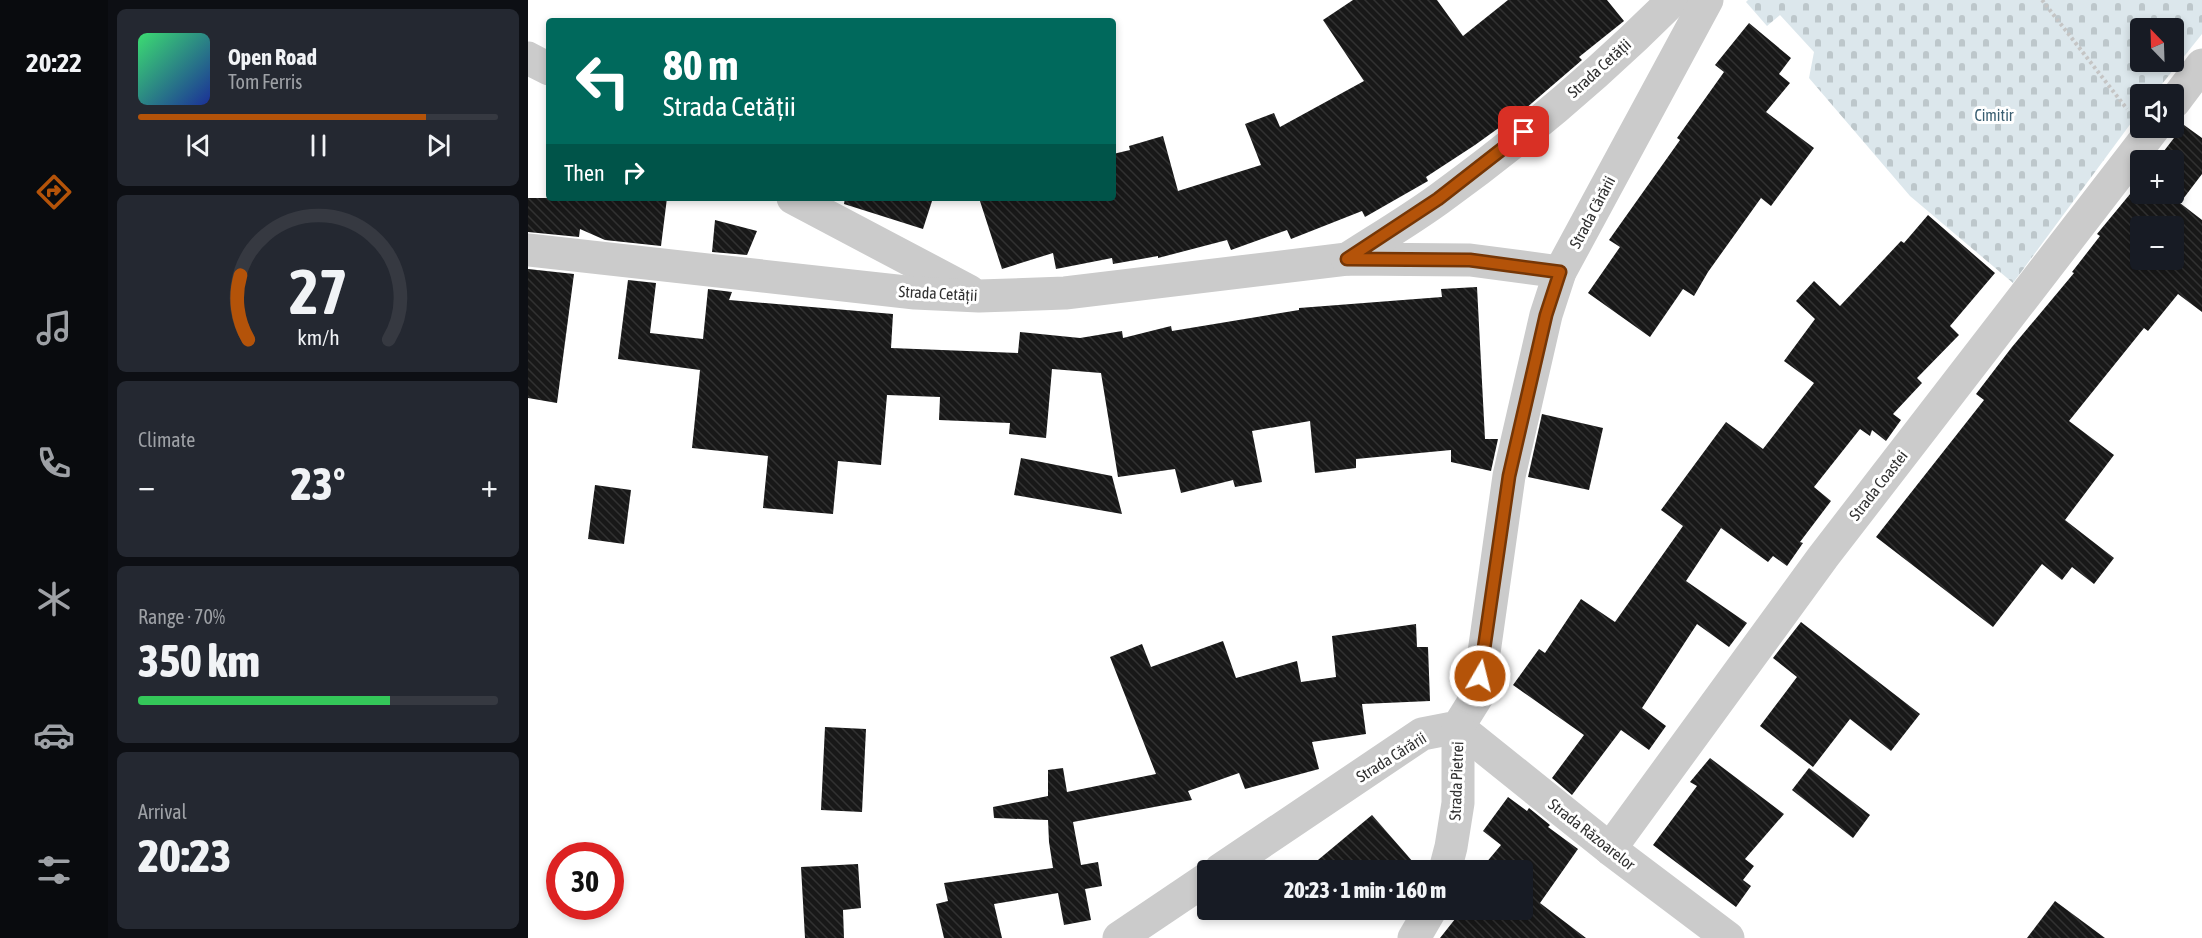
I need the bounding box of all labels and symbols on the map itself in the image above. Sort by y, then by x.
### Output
north arrow [2130,18,2184,72]
street label: Strada Cetății [1564,35,1635,102]
pin [1498,106,1549,157]
park label: Cimitir [1974,106,2014,124]
street label: Strada Cărării [1566,173,1618,251]
street label: Strada Cetății [898,282,978,305]
street label: Strada Coastei [1845,447,1911,523]
position arrow [1448,644,1512,708]
street label: Strada Cărării [1353,728,1429,786]
street label: Strada Pietrei [1446,741,1466,821]
street label: Strada Răzoarelor [1545,795,1639,873]
speed limit sign: 30 [546,842,624,920]

